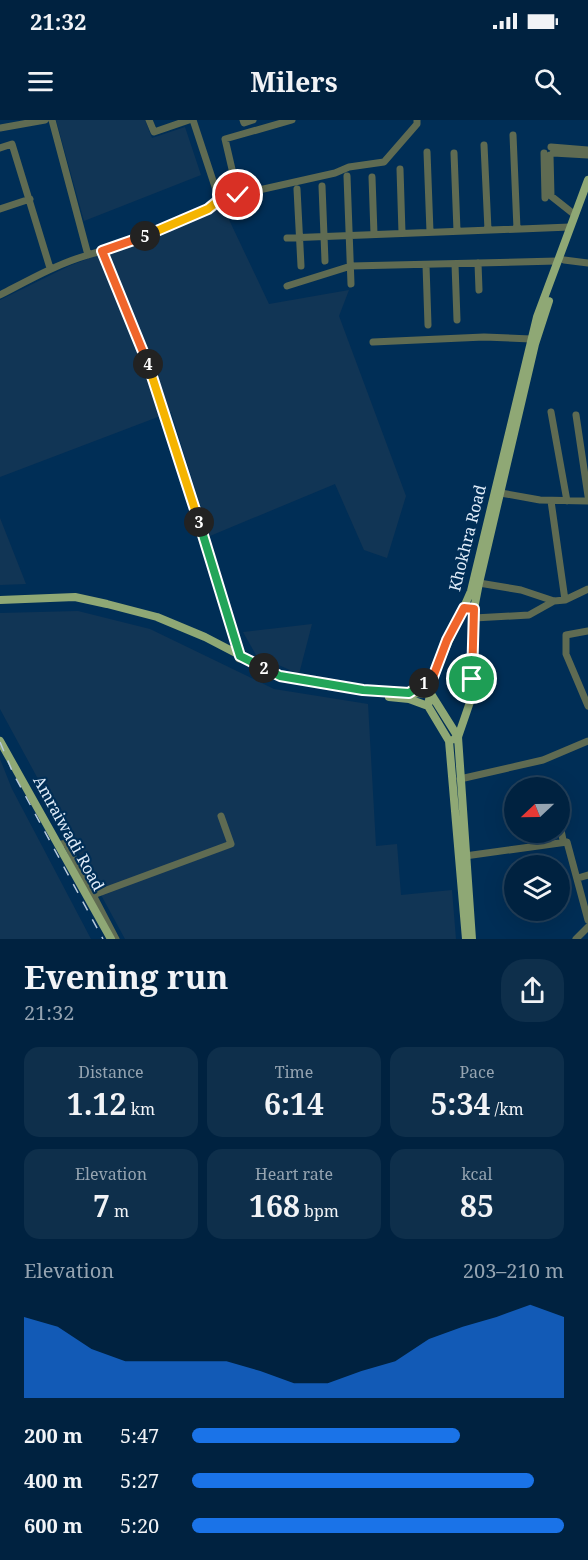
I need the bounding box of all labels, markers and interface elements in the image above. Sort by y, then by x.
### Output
text: 21:32 [30,6,86,36]
text: Milers [250,63,338,100]
icon: menu [24,65,57,98]
icon: search [531,65,564,98]
pin [212,169,263,220]
icon: check [221,178,254,211]
pin: 5 [130,221,160,251]
text: 5 [140,225,150,247]
pin: 4 [133,349,163,379]
text: 4 [143,353,153,375]
street label: Khokhra Road [443,482,491,594]
pin: 3 [184,507,214,537]
text: 3 [194,511,204,533]
pin: 2 [249,653,279,683]
pin [446,653,497,704]
text: 2 [259,657,269,679]
icon: arrive [455,662,488,695]
pin: 1 [409,668,439,698]
text: 1 [419,672,429,694]
street label: Amraiwadi Road [28,772,110,895]
north arrow [504,777,570,843]
map controls [504,777,570,921]
button: layers [504,855,570,921]
text: Evening run [24,954,228,999]
button: share [501,959,564,1022]
text: 21:32 [24,999,74,1026]
text: Distance [78,1061,144,1083]
text: Time [275,1061,313,1083]
text: Pace [459,1061,495,1083]
text: 1.12 [67,1083,127,1124]
text: 6:14 [264,1083,324,1124]
text: 5:34 [430,1083,490,1124]
text: km [127,1098,155,1120]
text: /km [490,1098,524,1120]
text: Elevation [75,1163,147,1185]
text: Heart rate [255,1163,333,1185]
text: kcal [462,1163,492,1185]
text: 7 [93,1185,110,1226]
text: 168 [249,1185,300,1226]
text: 85 [460,1185,494,1226]
text: m [110,1200,129,1222]
text: bpm [300,1200,339,1222]
text: Elevation [24,1257,114,1284]
text: 203–210 m [463,1257,564,1284]
text: 200 m [24,1422,83,1449]
text: 5:47 [120,1422,159,1449]
text: 400 m [24,1467,83,1494]
text: 5:27 [120,1467,159,1494]
text: 600 m [24,1512,83,1539]
text: 5:20 [120,1512,159,1539]

